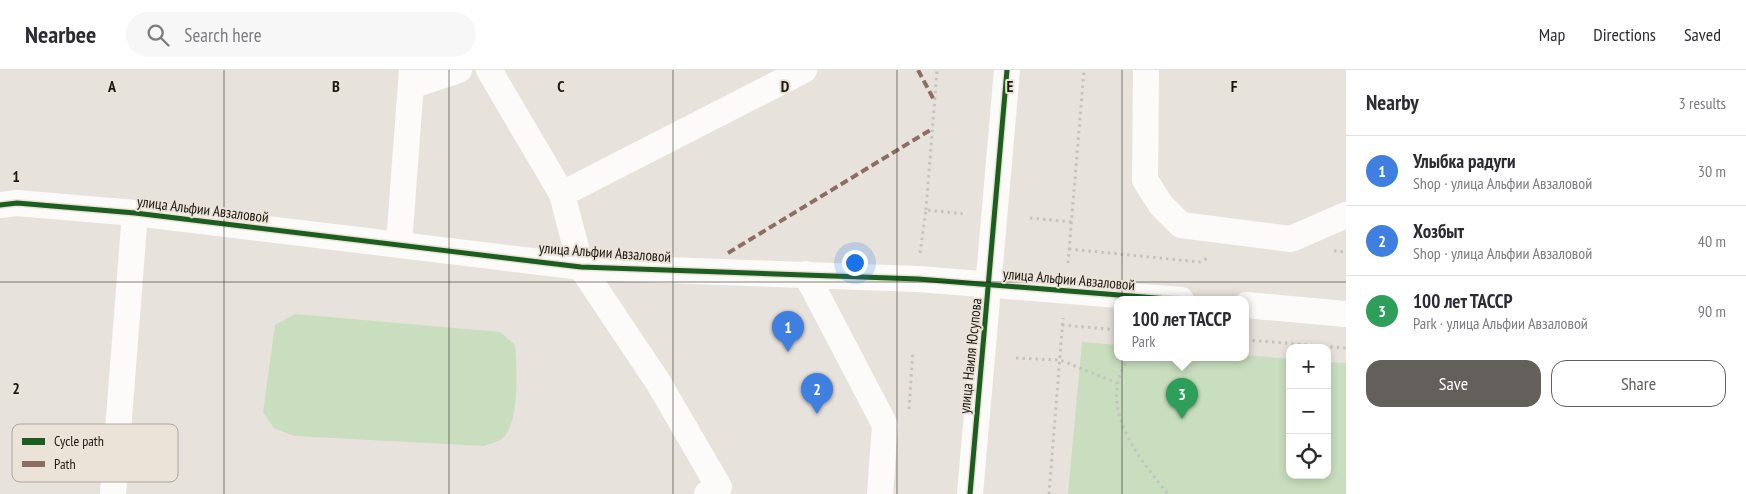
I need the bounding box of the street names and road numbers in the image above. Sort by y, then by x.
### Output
street label: улица Альфии Авзаловой [136,191,270,227]
street label: улица Альфии Авзаловой [538,238,672,266]
street label: улица Альфии Авзаловой [1002,264,1136,294]
street label: улица Наиля Юсупова [954,297,986,415]

